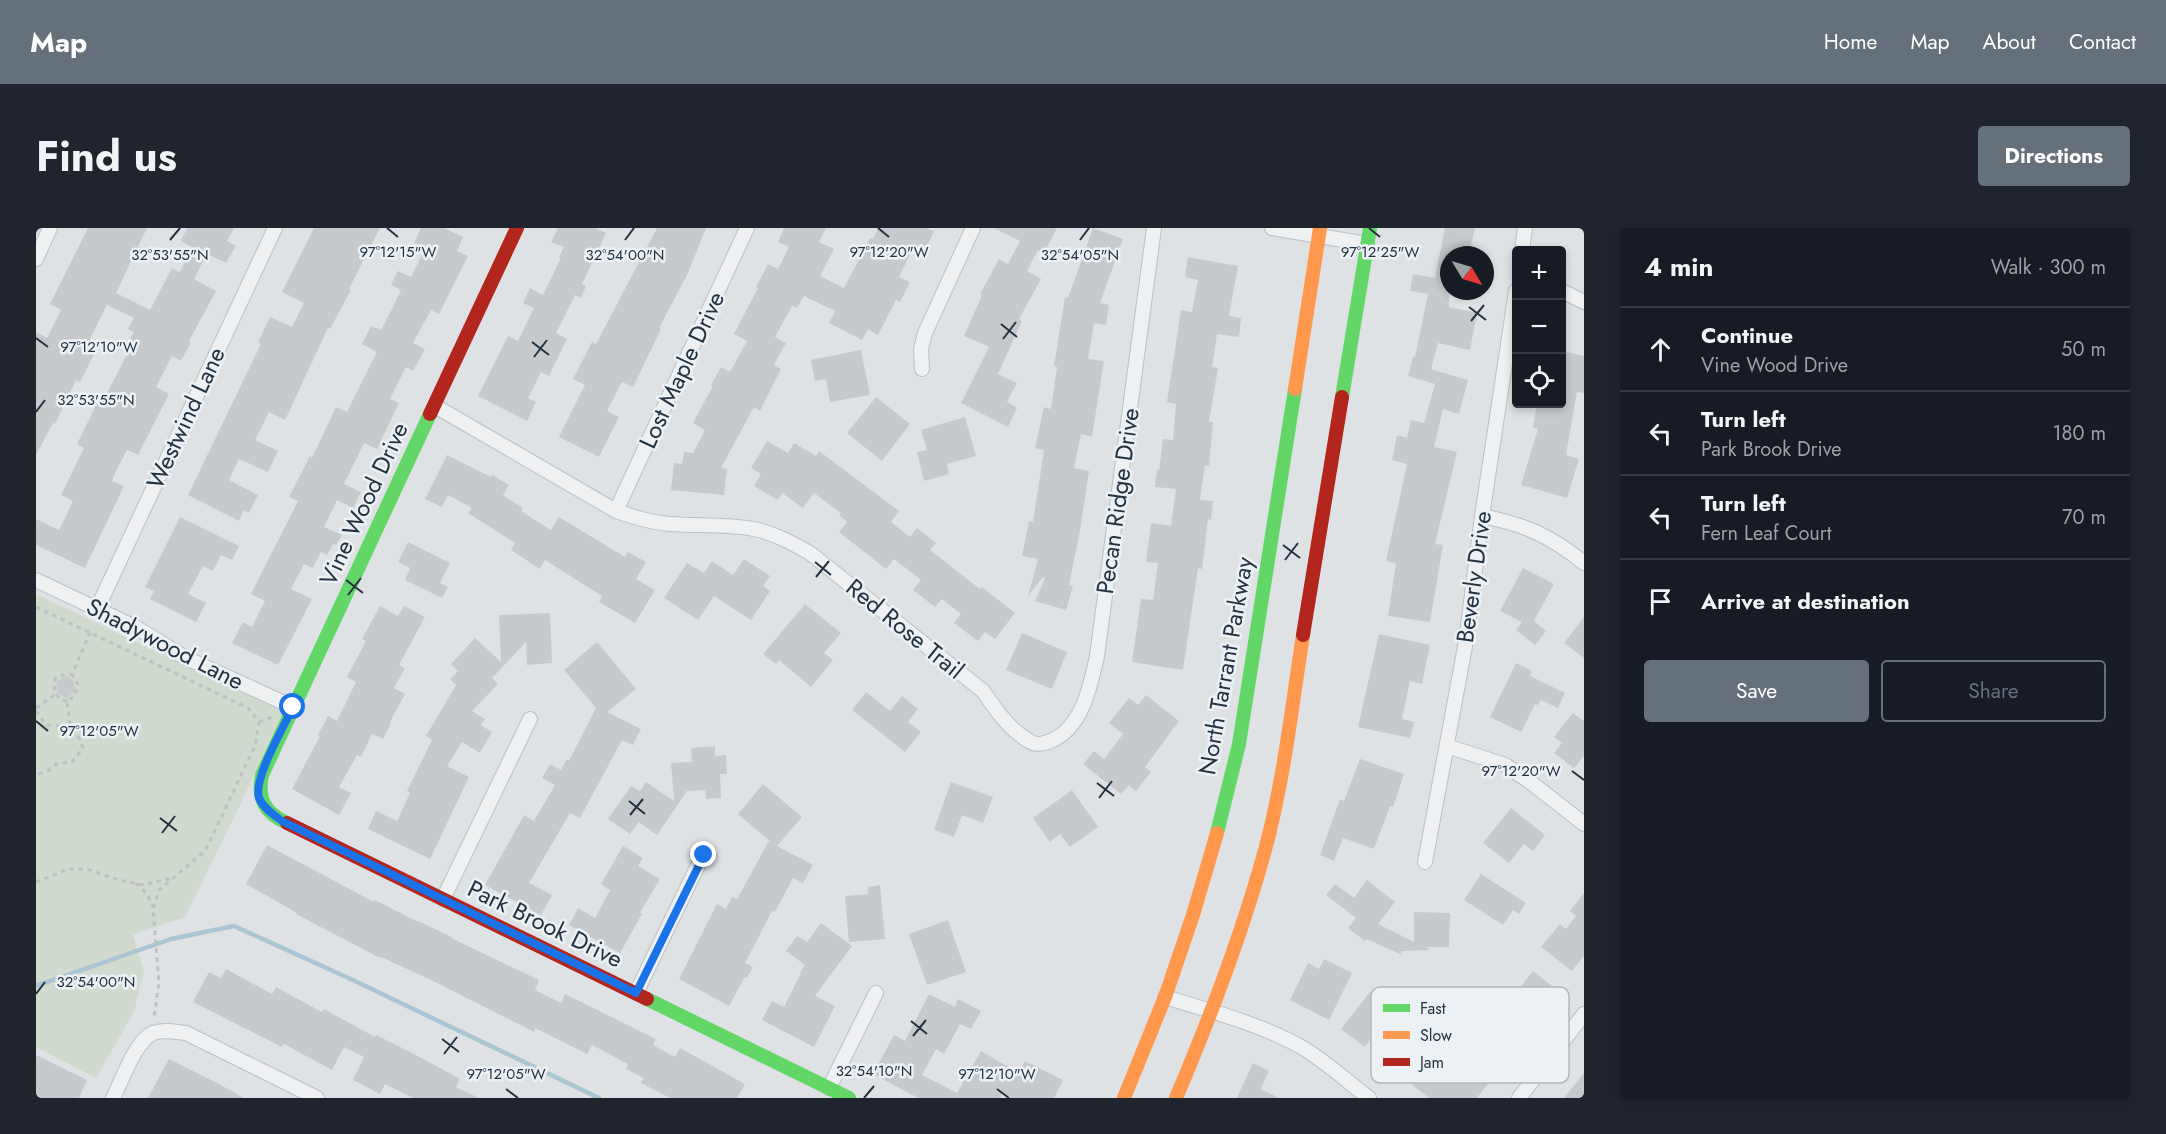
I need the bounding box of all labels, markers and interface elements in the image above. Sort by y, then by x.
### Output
text: Map [30,22,87,63]
text: Home [1824,27,1877,57]
text: Map [1910,27,1950,57]
text: About [1983,27,2036,57]
text: Contact [2069,27,2136,57]
text: Find us [36,126,177,187]
button: Directions [1978,126,2130,186]
text: 97°12'15"W [360,241,437,263]
text: 97°12'20"W [849,241,929,263]
text: 97°12'25"W [1341,241,1419,263]
text: 32°53'55"N [131,244,209,266]
text: 32°54'00"N [586,244,664,266]
text: 32°54'05"N [1041,244,1119,266]
north arrow [1440,246,1494,300]
map controls [1512,246,1566,408]
button: + [1512,246,1566,300]
text: 4 min [1644,248,1713,286]
text: Walk · 300 m [1991,253,2106,282]
street label: Lost Maple Drive [630,286,733,454]
button: − [1512,300,1566,354]
text: Continue [1701,319,1793,351]
icon: ahead [1644,333,1677,366]
text: 50 m [2061,335,2106,364]
text: 97°12'10"W [60,336,138,358]
street label: Westwind Lane [137,341,234,495]
text: Vine Wood Drive [1701,351,1848,380]
button: locate [1512,354,1566,408]
text: 32°53'55"N [57,389,135,411]
text: Turn left [1701,403,1786,435]
street label: Pecan Ridge Drive [1087,406,1148,596]
street label: Vine Wood Drive [310,416,417,591]
icon: left [1644,417,1677,450]
text: 180 m [2052,419,2106,448]
text: Park Brook Drive [1701,435,1841,464]
text: Turn left [1701,487,1786,519]
icon: left [1644,501,1677,534]
text: 70 m [2062,503,2106,532]
street label: Beverly Drive [1447,509,1500,645]
text: Fern Leaf Court [1701,519,1831,548]
street label: North Tarrant Parkway [1189,554,1262,778]
street label: Red Rose Trail [839,570,972,687]
icon: arrive [1644,585,1677,618]
text: Arrive at destination [1701,585,1910,617]
street label: Shadywood Lane [80,589,250,698]
button: Save [1644,660,1869,722]
button: Share [1881,660,2106,722]
route start [279,693,305,719]
text: 97°12'05"W [59,720,139,742]
text: 97°12'20"W [1481,760,1561,782]
route end [690,841,716,867]
street label: Park Brook Drive [462,871,629,976]
text: 32°54'00"N [57,971,135,993]
legend [1371,987,1569,1083]
text: Fast [1420,997,1446,1020]
text: Slow [1420,1024,1452,1047]
text: Jam [1418,1051,1444,1074]
text: 32°54'10"N [836,1060,912,1082]
text: 97°12'05"W [466,1063,546,1085]
text: 97°12'10"W [958,1063,1036,1085]

